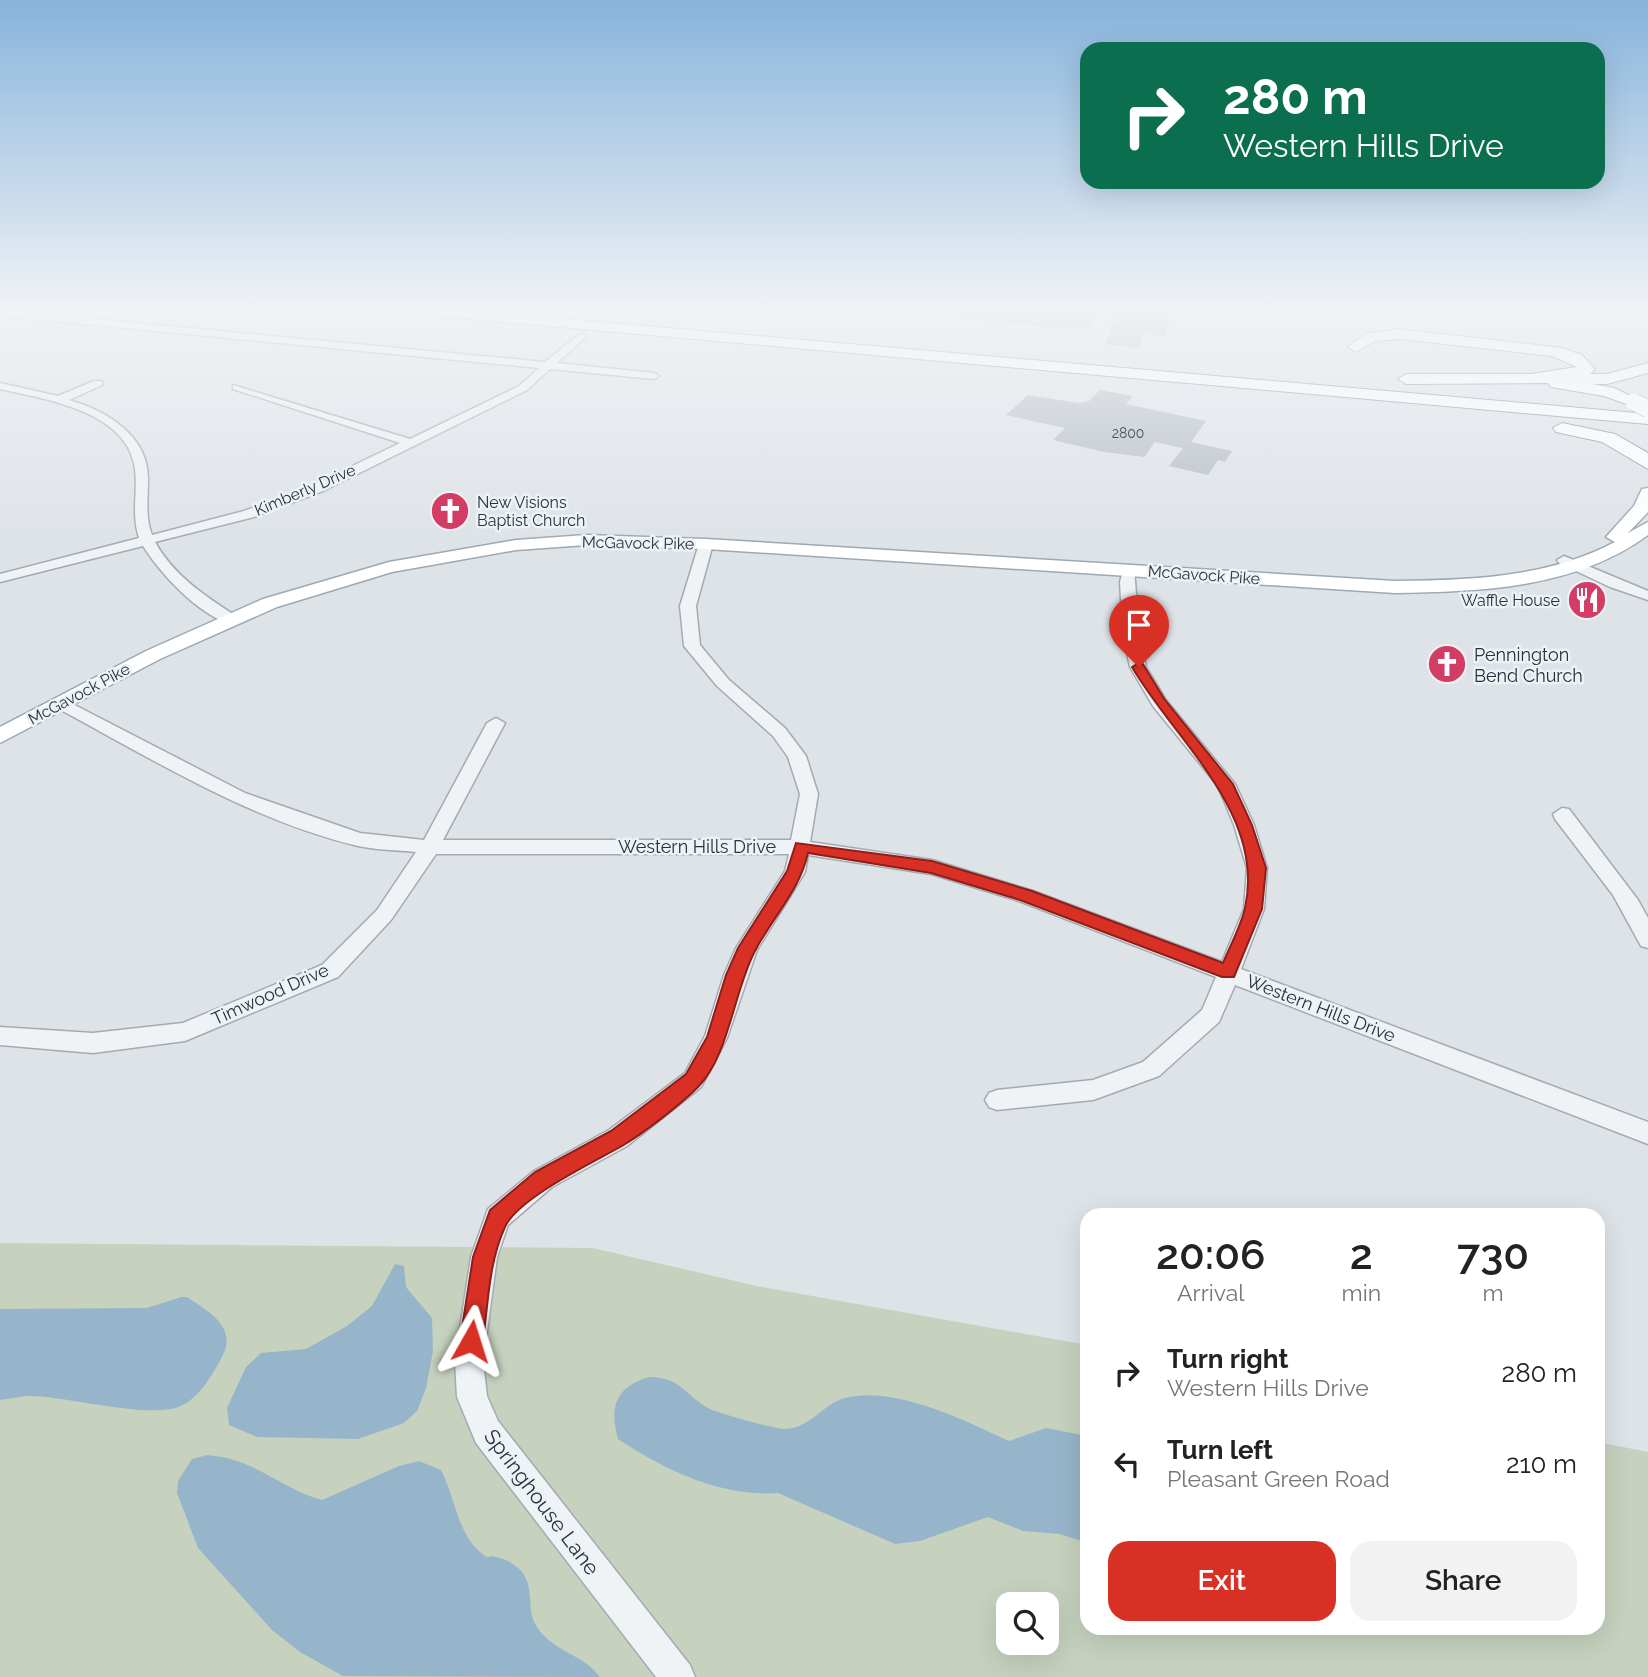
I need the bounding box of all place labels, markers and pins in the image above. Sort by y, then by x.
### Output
church icon: New Visions Baptist Church [429,490,471,532]
place label: New Visions Baptist Church [477,493,585,530]
restaurant icon: Waffle House [1566,579,1608,621]
place label: Waffle House [1461,591,1560,610]
pin [1109,595,1169,667]
church icon: Pennington Bend Church [1426,643,1468,685]
place label: Pennington Bend Church [1474,644,1583,686]

